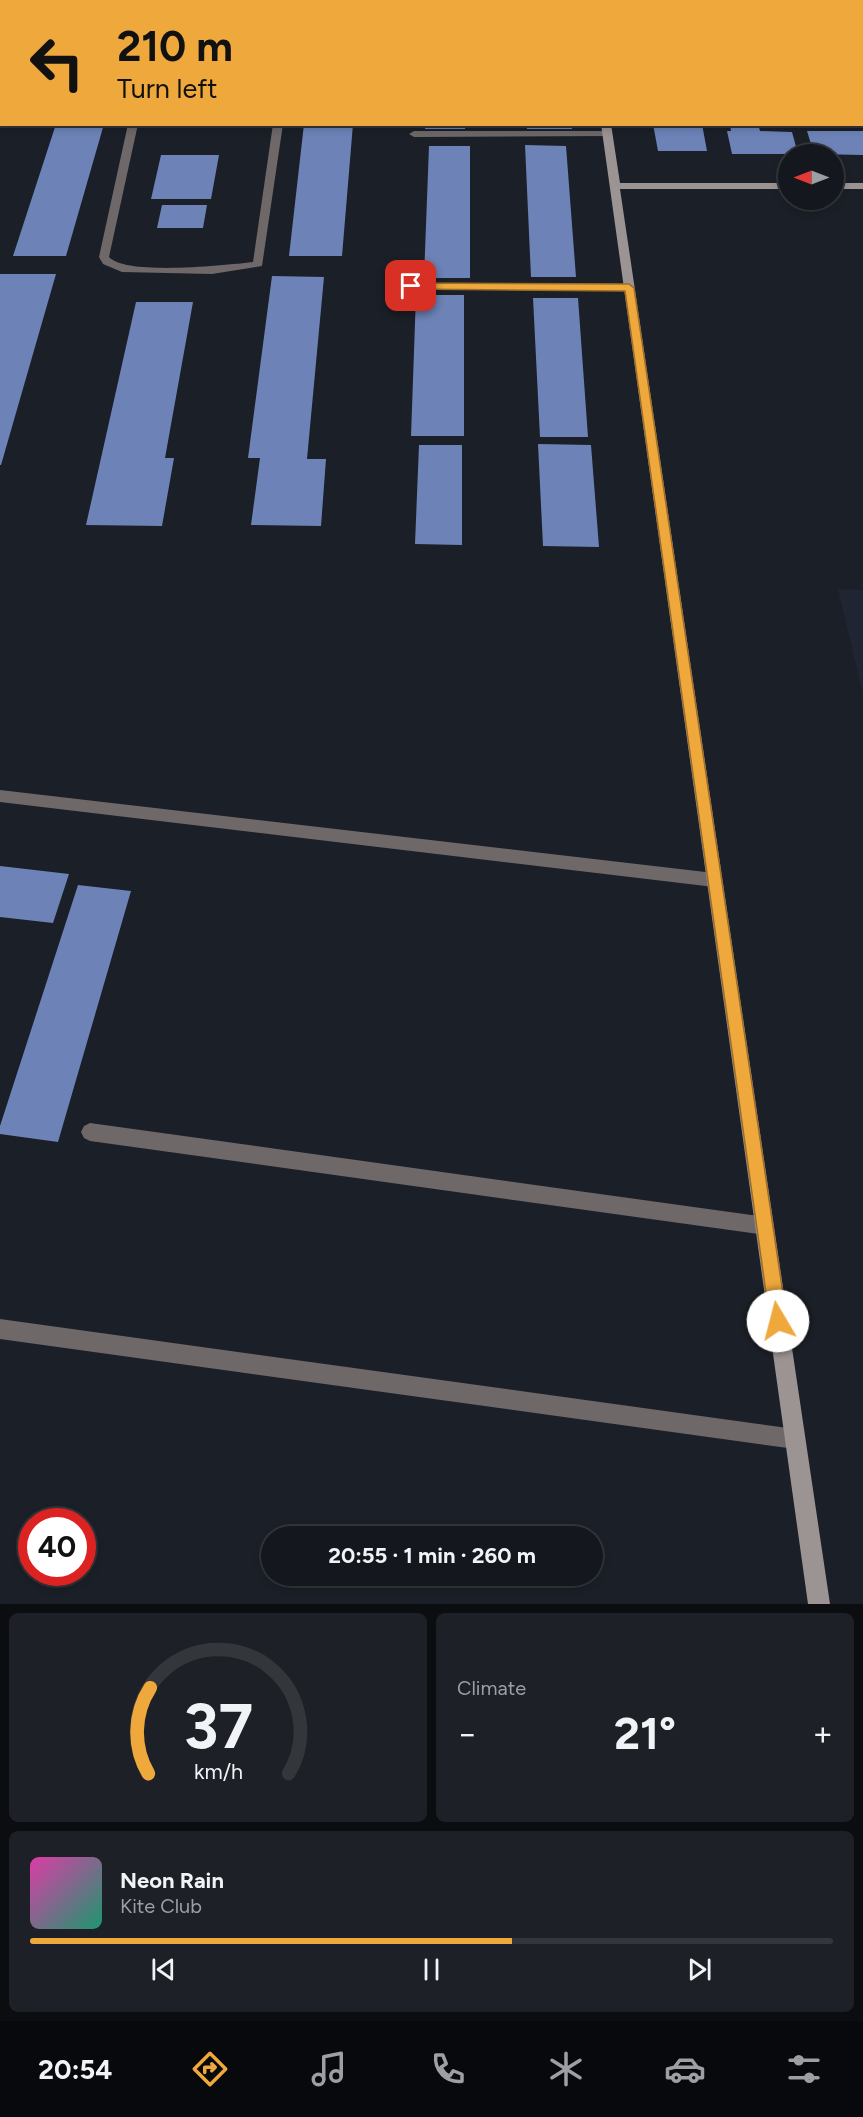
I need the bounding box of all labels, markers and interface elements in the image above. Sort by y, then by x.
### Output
text: 210 m [117,21,233,72]
icon: left [18,24,96,102]
text: Turn left [117,72,217,105]
north arrow [778,144,844,210]
map controls [778,144,844,210]
pin [385,260,436,311]
icon: arrive [394,269,427,302]
position arrow [746,1289,810,1353]
speed limit sign: 40 [18,1508,96,1586]
text: 20:55 · 1 min · 260 m [328,1542,536,1569]
text: Climate [457,1676,526,1700]
text: 37 [183,1689,253,1764]
text: 21° [614,1706,676,1760]
text: − [457,1714,478,1753]
text: + [812,1714,833,1753]
text: km/h [194,1760,242,1785]
text: Neon Rain [120,1867,224,1894]
text: Kite Club [120,1894,202,1918]
icon: previous [147,1953,180,1986]
icon: pause [415,1953,448,1986]
icon: next [683,1953,716,1986]
icon: directions [189,2048,231,2090]
icon: music [308,2048,350,2090]
icon: phone [427,2048,469,2090]
icon: climate [545,2048,587,2090]
icon: car [664,2048,706,2090]
icon: filters [783,2048,825,2090]
text: 20:54 [38,2053,112,2086]

